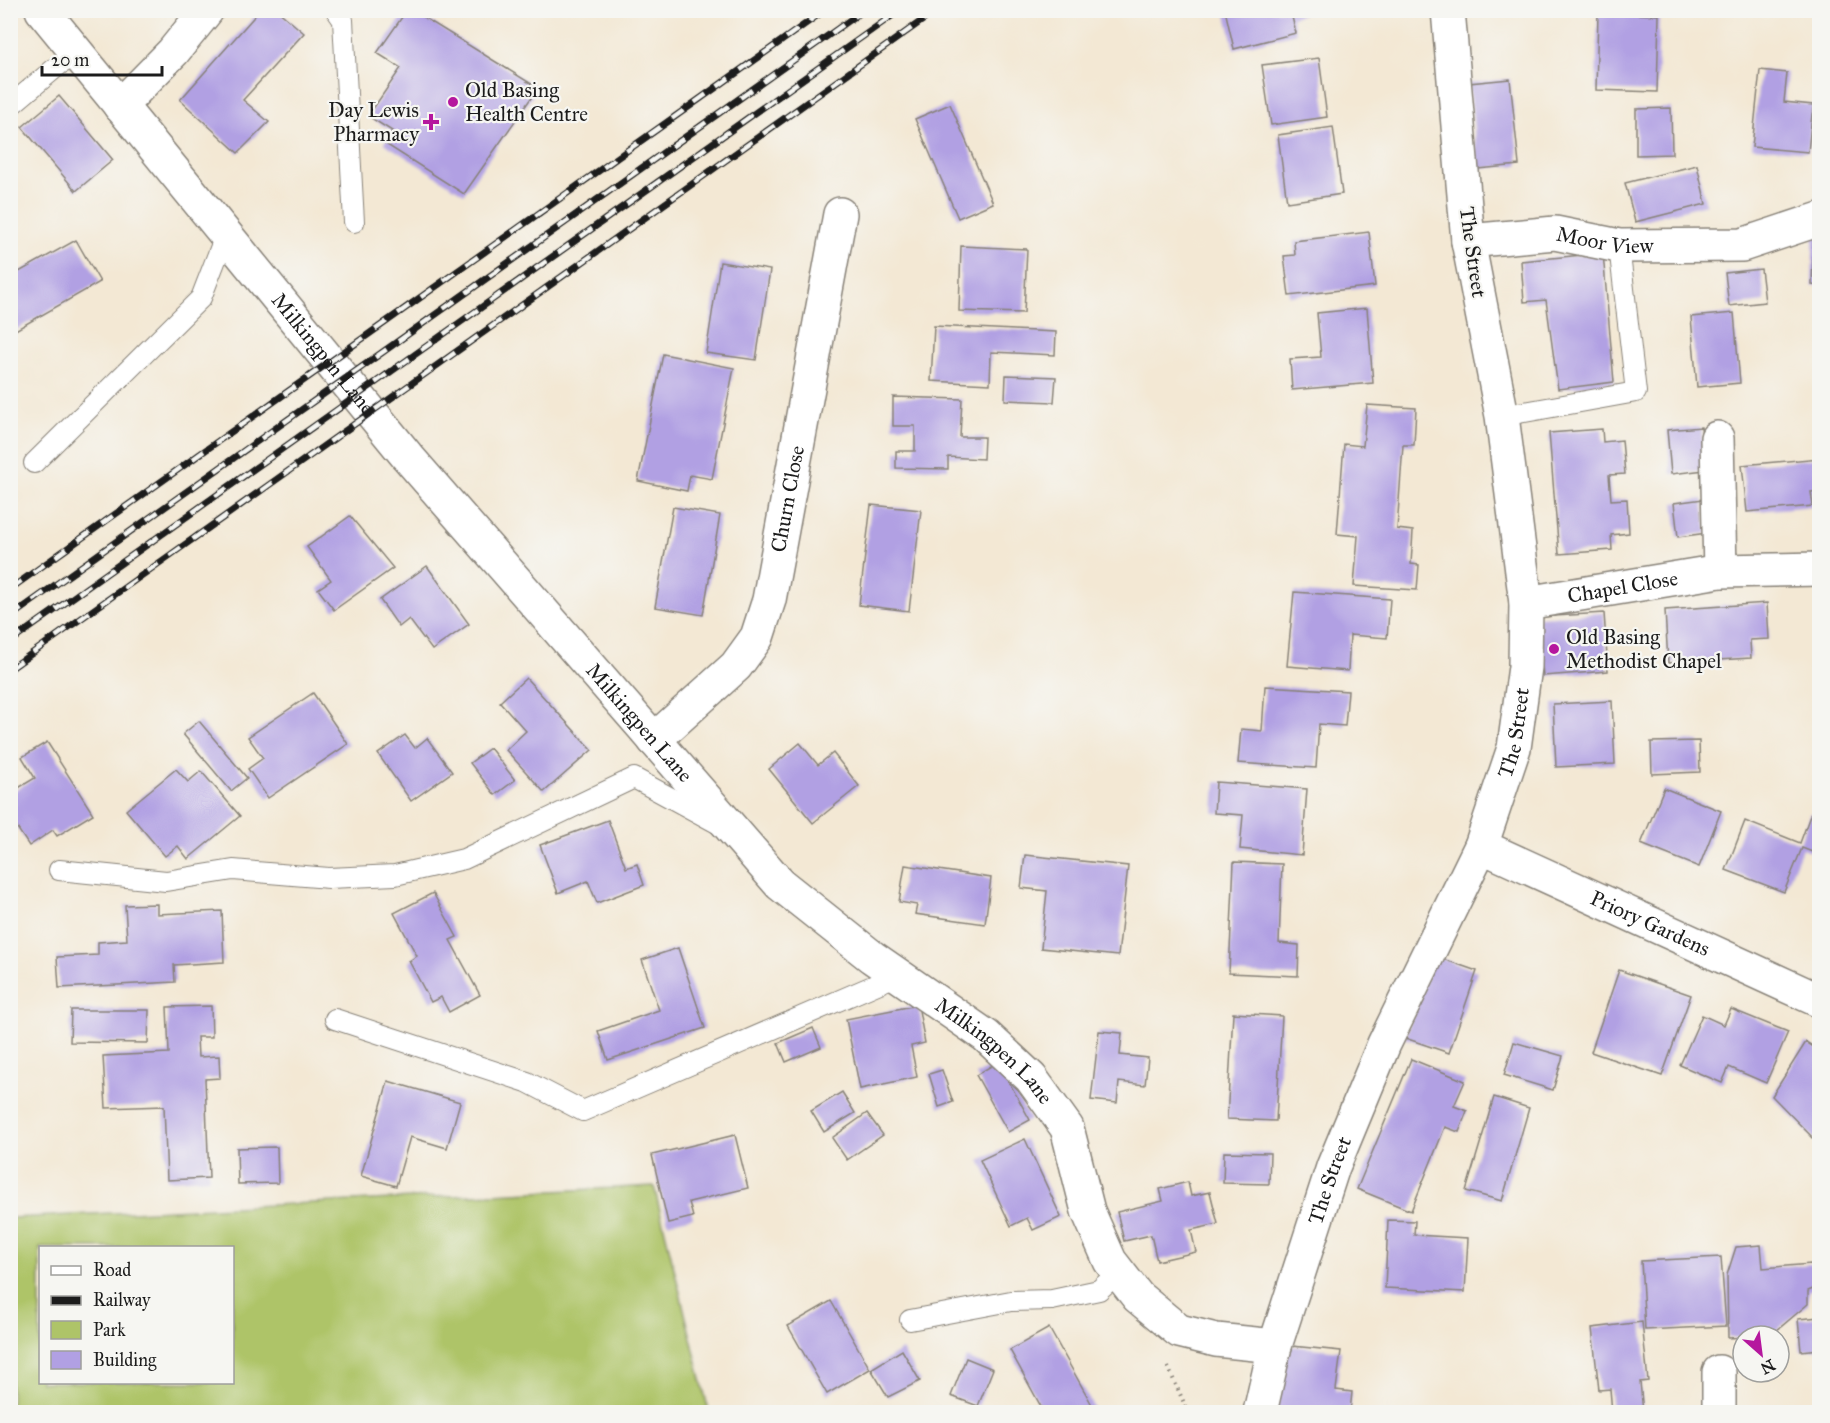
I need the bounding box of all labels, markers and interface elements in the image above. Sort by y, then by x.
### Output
scale bar [42,39,162,77]
text: 20 m [51,49,89,71]
place label: Old Basing Health Centre [465,77,588,127]
marker: Old Basing Health Centre [446,95,460,109]
place label: Day Lewis Pharmacy [328,97,420,147]
marker: Day Lewis Pharmacy [424,115,438,129]
street label: The Street [1454,205,1492,300]
street label: Moor View [1554,221,1654,260]
street label: Milkingpen Lane [266,288,381,420]
street label: Churn Close [765,443,810,554]
street label: Chapel Close [1566,565,1680,609]
place label: Old Basing Methodist Chapel [1566,624,1722,674]
marker: Old Basing Methodist Chapel [1547,642,1561,656]
street label: Milkingpen Lane [580,658,698,788]
street label: The Street [1492,685,1535,781]
street label: Priory Gardens [1586,885,1714,962]
street label: Milkingpen Lane [930,992,1059,1109]
street label: The Street [1302,1132,1357,1228]
legend [39,1246,234,1384]
text: Road [93,1259,131,1281]
text: Railway [93,1289,151,1311]
text: Park [93,1319,126,1341]
north arrow [1731,1324,1791,1384]
text: Building [93,1349,157,1372]
text: N [1757,1355,1778,1379]

